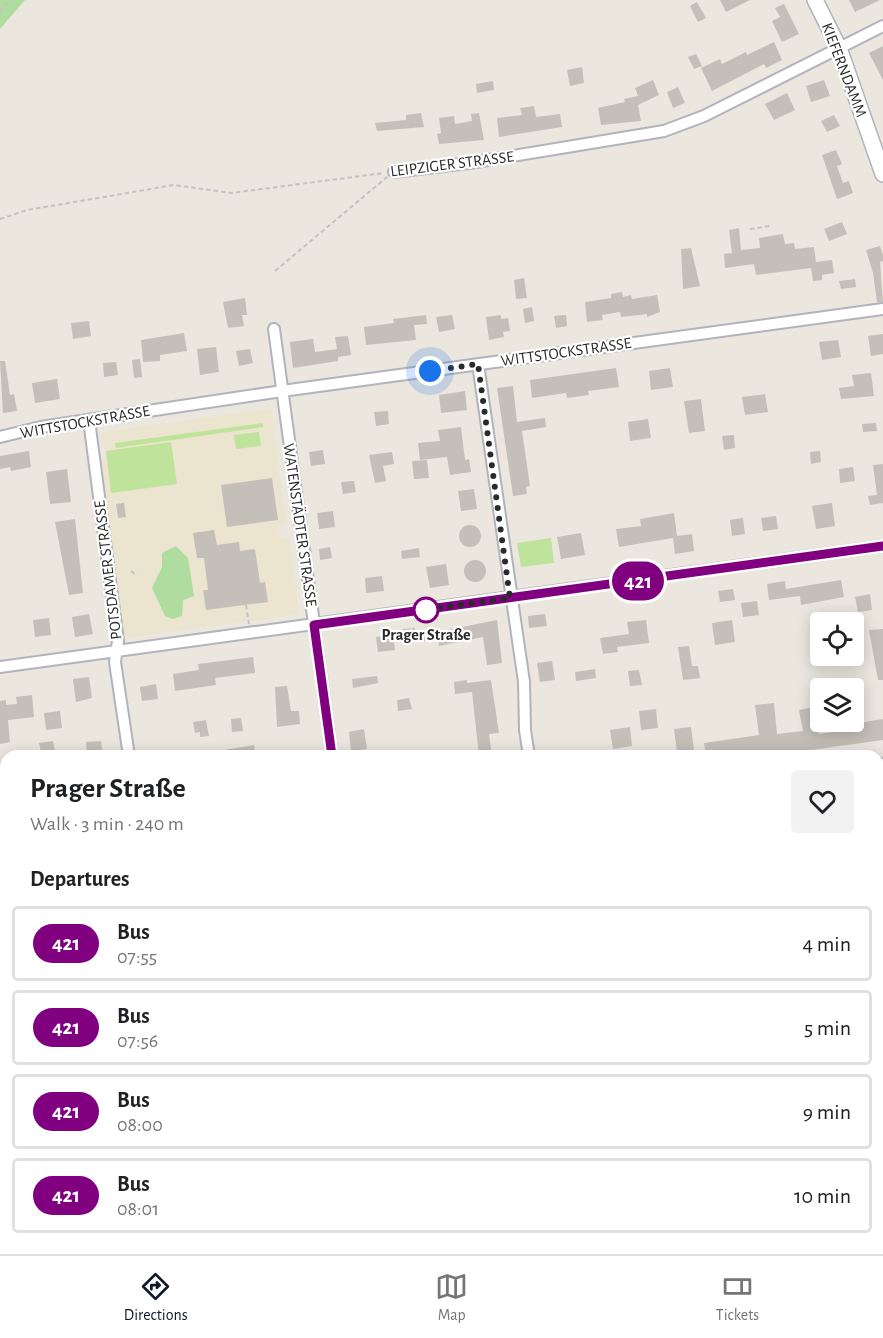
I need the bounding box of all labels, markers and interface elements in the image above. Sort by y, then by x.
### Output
street label: KIEFERNDAMM [819,21,869,119]
street label: LEIPZIGER STRASSE [389,148,515,180]
street label: WITTSTOCKSTRASSE [500,335,633,369]
your location [415,356,445,386]
street label: WITTSTOCKSTRASSE [19,403,151,441]
street label: WATENSTÄDTER STRASSE [281,442,321,608]
street label: POTSDAMER STRASSE [91,499,124,641]
line badge: 421 [604,562,672,600]
text: 421 [624,571,652,592]
marker: Prager Straße [413,597,439,623]
map controls [810,612,864,732]
button: locate [810,612,864,666]
place label: Prager Straße [382,627,471,643]
button: layers [810,678,864,732]
button: heart [791,770,854,833]
text: Prager Straße [30,775,186,803]
text: Walk · 3 min · 240 m [30,814,184,834]
text: Departures [30,868,130,890]
text: Bus [117,921,150,943]
text: 421 [52,933,80,954]
text: 4 min [803,933,851,955]
text: 07:55 [117,947,157,967]
text: Bus [117,1005,150,1027]
text: 421 [52,1017,80,1038]
text: 5 min [804,1017,851,1039]
text: 07:56 [117,1031,158,1051]
text: Bus [117,1089,150,1111]
text: 421 [52,1101,80,1122]
text: 9 min [803,1101,851,1123]
text: 08:00 [117,1115,163,1135]
text: Bus [117,1173,150,1195]
text: 421 [52,1185,80,1206]
text: 10 min [794,1185,851,1207]
text: 08:01 [117,1199,159,1219]
tab: Directions [124,1270,188,1325]
tab: Map [435,1270,468,1325]
tab: Tickets [716,1270,759,1325]

